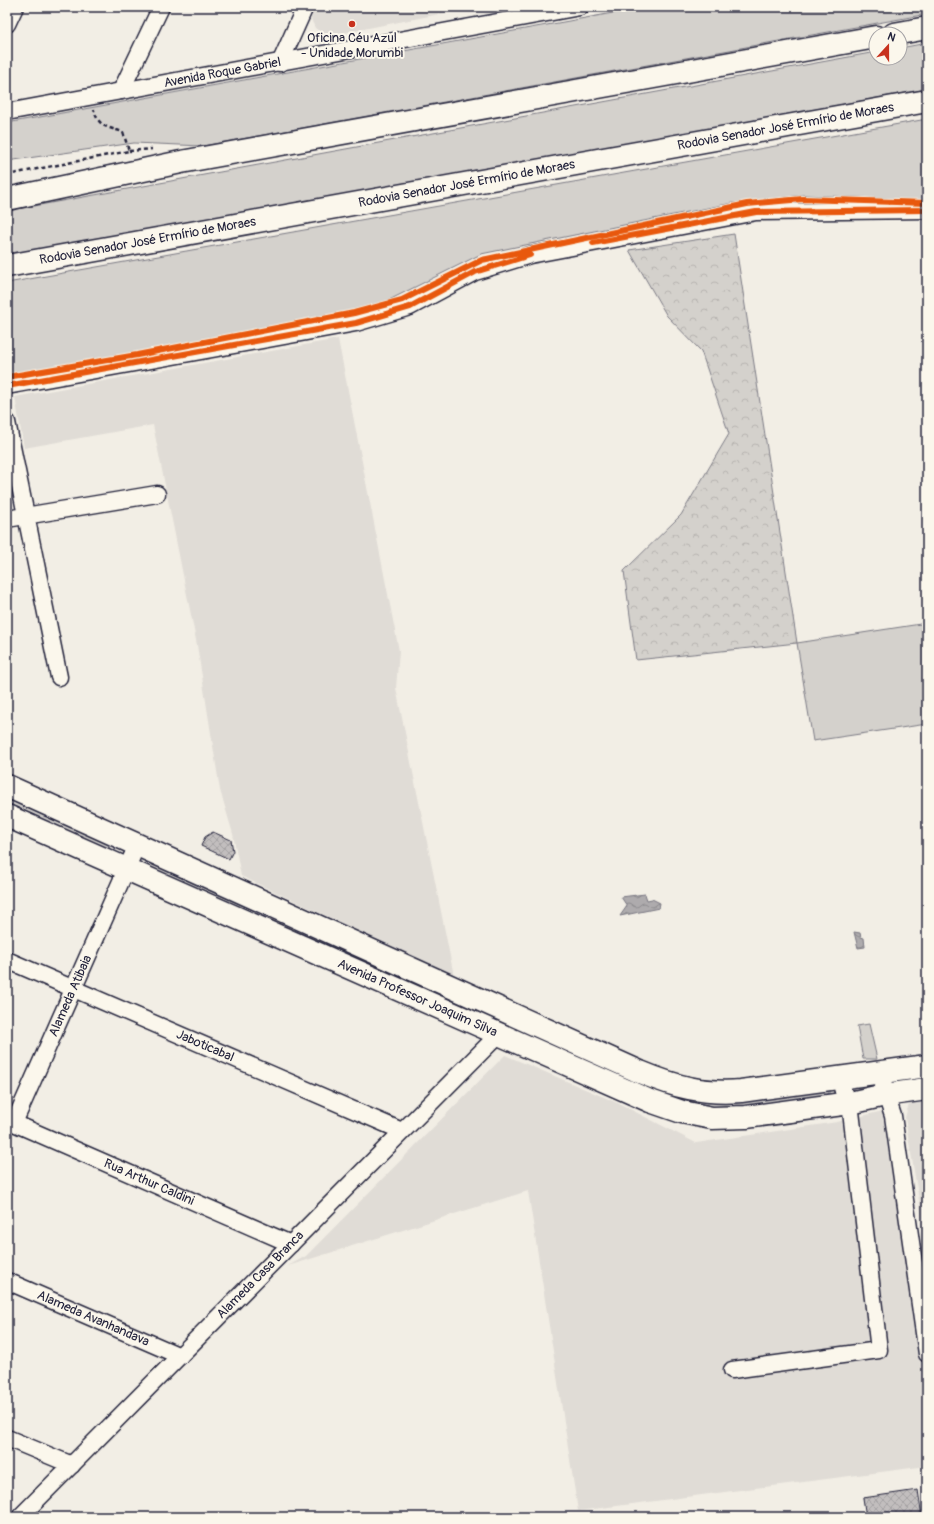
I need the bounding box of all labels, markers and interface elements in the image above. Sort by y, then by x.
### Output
marker: Oficina Céu Azul - Unidade Morumbi [347,19,357,29]
north arrow [868,26,908,66]
place label: Oficina Céu Azul - Unidade Morumbi [301,30,403,61]
text: N [886,30,898,45]
street label: Avenida Roque Gabriel [163,54,282,91]
street label: Rodovia Senador José Ermírio de Moraes [676,99,895,154]
street label: Rodovia Senador José Ermírio de Moraes [357,156,576,211]
street label: Rodovia Senador José Ermírio de Moraes [38,213,257,268]
street label: Alameda Atibaia [45,953,95,1039]
street label: Avenida Professor Joaquim Silva [335,956,500,1040]
street label: Jaboticabal [174,1026,237,1065]
street label: Rua Arthur Caldini [101,1155,197,1209]
street label: Alameda Casa Branca [213,1228,307,1322]
street label: Alameda Avanhandava [35,1287,152,1350]

